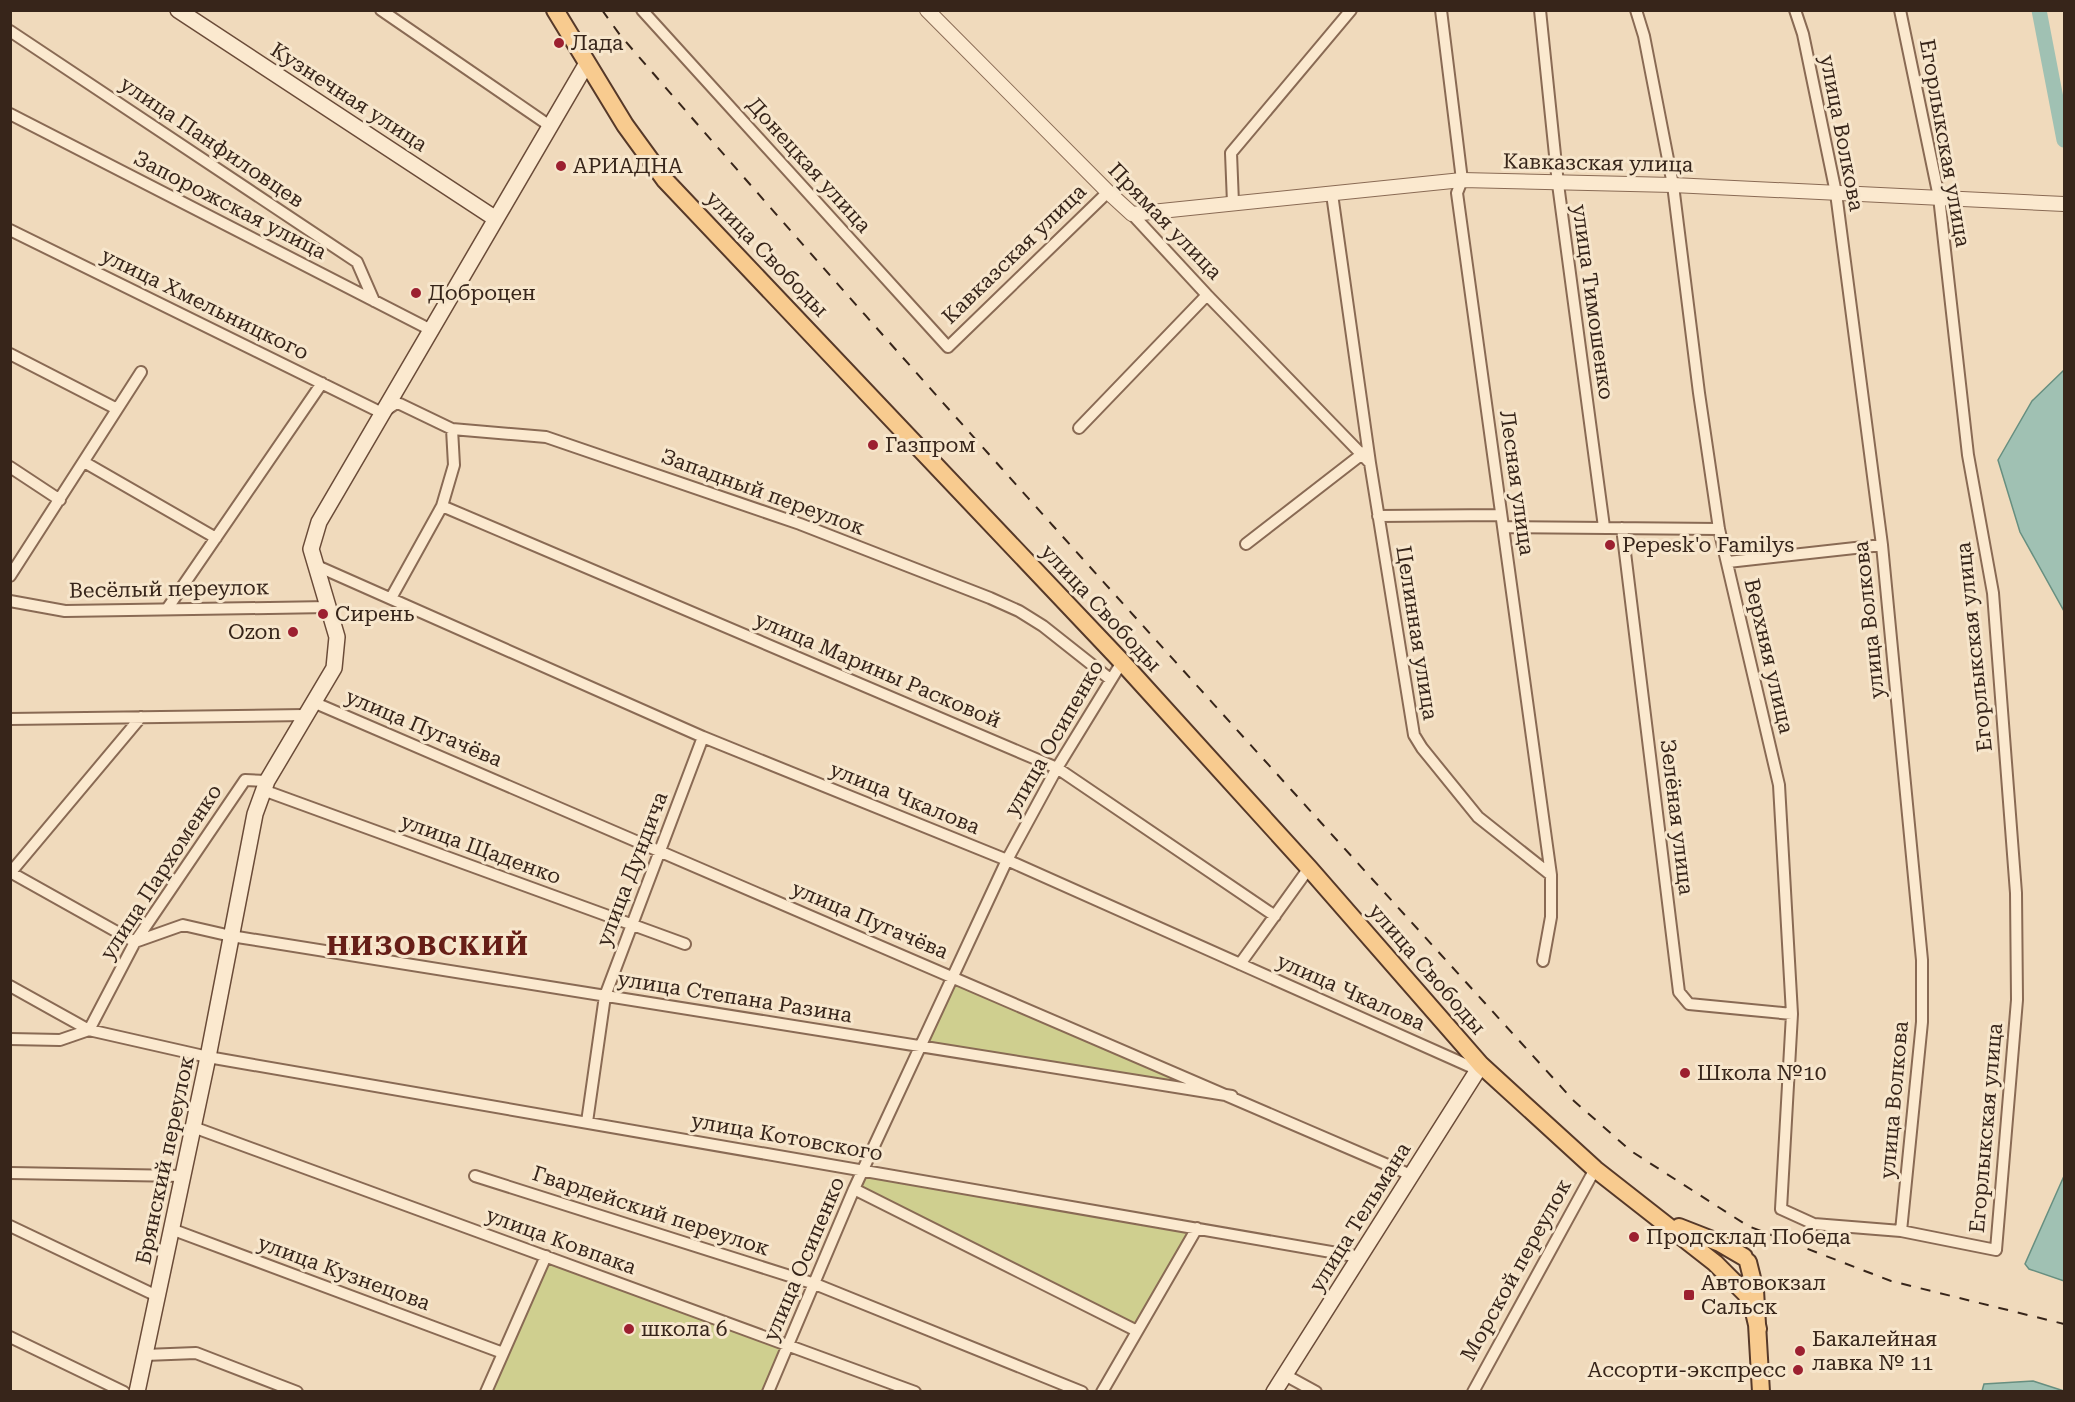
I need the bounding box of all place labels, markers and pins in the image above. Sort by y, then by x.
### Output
place label: Лада [571,31,624,55]
marker: Лада [552,36,566,50]
place label: АРИАДНА [573,154,683,178]
marker: АРИАДНА [554,159,568,173]
place label: Доброцен [428,281,536,305]
marker: Доброцен [409,286,423,300]
place label: Газпром [885,433,976,457]
marker: Газпром [866,438,880,452]
place label: Pepesk'o Familys [1622,533,1794,557]
marker: Pepesk'o Familys [1603,538,1617,552]
place label: Сирень [335,602,414,626]
marker: Сирень [316,607,330,621]
place label: Ozon [228,620,281,644]
marker: Ozon [286,625,300,639]
place label: Школа №10 [1697,1061,1827,1085]
marker: Школа №10 [1678,1066,1692,1080]
place label: Продсклад Победа [1646,1225,1851,1249]
marker: Продсклад Победа [1627,1230,1641,1244]
place label: Автовокзал Сальск [1701,1271,1826,1319]
marker: Автовокзал Сальск [1682,1288,1696,1302]
place label: школа 6 [641,1317,727,1341]
marker: школа 6 [622,1322,636,1336]
place label: Бакалейная лавка № 11 [1812,1327,1937,1375]
marker: Бакалейная лавка № 11 [1793,1344,1807,1358]
place label: Ассорти-экспресс [1587,1358,1786,1382]
marker: Ассорти-экспресс [1791,1363,1805,1377]

